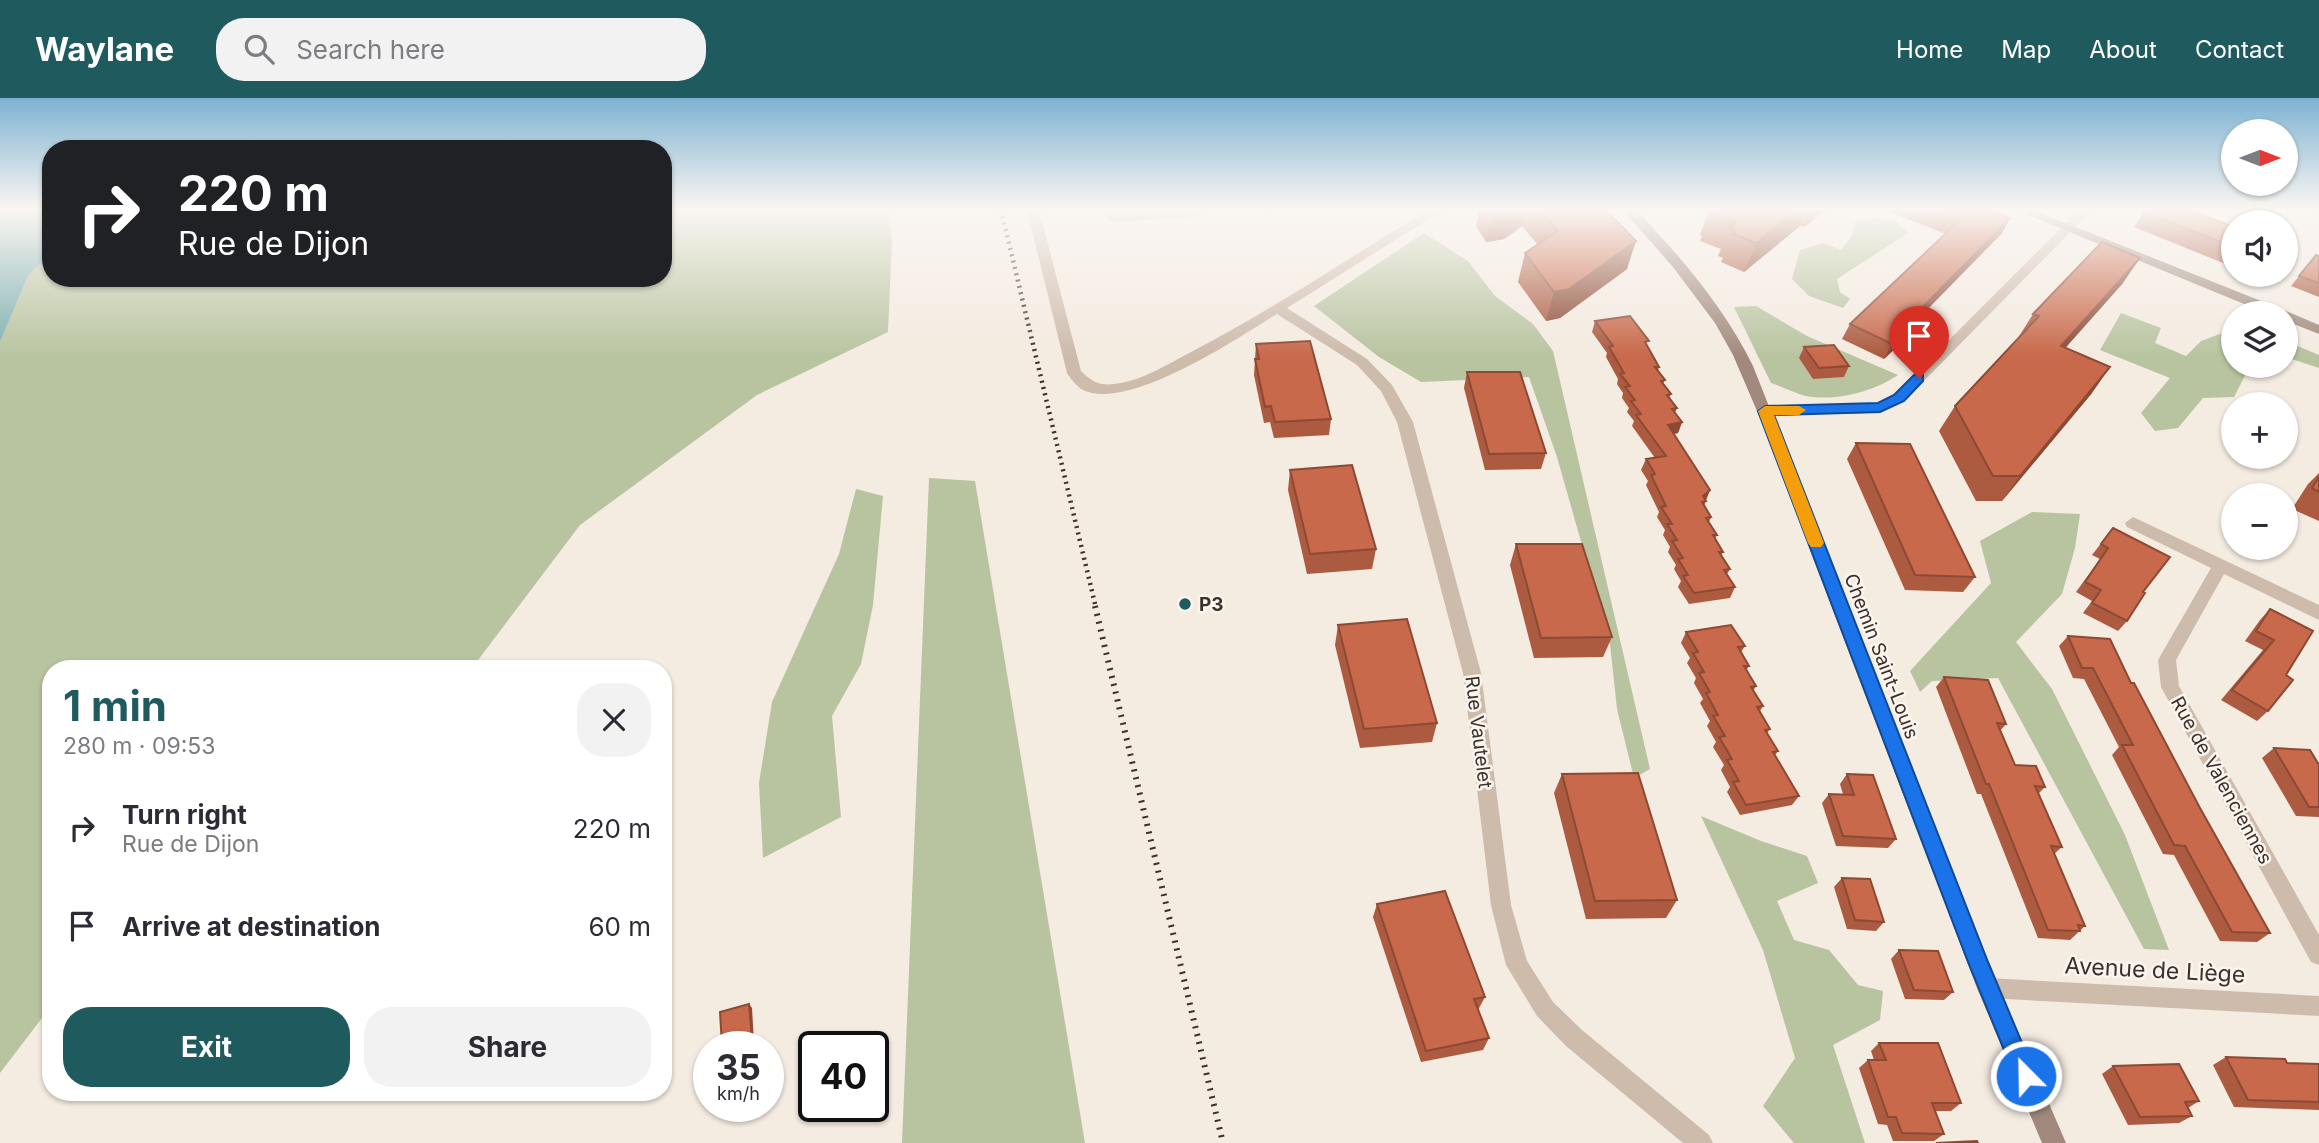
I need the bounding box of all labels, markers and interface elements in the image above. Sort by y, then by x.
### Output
search box [216,18,706,81]
text: Waylane [35,29,174,69]
icon: search [240,30,278,68]
text: Search here [296,34,445,65]
text: Home [1896,35,1963,64]
text: Map [2001,35,2051,64]
text: About [2089,35,2157,64]
text: Contact [2195,35,2284,64]
north arrow [2221,119,2298,196]
map controls [2221,119,2298,560]
text: 220 m [178,164,329,223]
icon: right [63,168,154,259]
button: sound [2221,210,2298,287]
text: Rue de Dijon [178,224,369,263]
button: layers [2221,301,2298,378]
pin [1889,306,1949,378]
icon: arrive [1900,317,1938,355]
button: + [2221,392,2298,469]
button: − [2221,483,2298,560]
street label: Chemin Saint-Louis [1839,570,1924,742]
place label: P3 [1199,593,1224,616]
marker: P3 [1177,596,1193,612]
street label: Rue Vautelet [1460,675,1497,790]
text: 1 min [63,680,167,731]
button: close [577,683,651,757]
street label: Rue de Valenciennes [2166,693,2277,868]
text: 280 m · 09:53 [63,732,216,760]
text: Turn right [122,799,247,830]
icon: right [63,809,101,847]
text: 220 m [573,813,651,844]
text: Rue de Dijon [122,830,259,858]
icon: arrive [63,907,101,945]
text: Arrive at destination [122,911,381,942]
text: 60 m [588,911,651,942]
street label: Avenue de Liège [2064,951,2246,989]
button: Exit [63,1007,350,1087]
button: Share [364,1007,651,1087]
speed limit sign: 40 [798,1031,889,1122]
position arrow [1989,1039,2063,1113]
text: 35 [716,1046,761,1088]
text: km/h [717,1083,760,1104]

